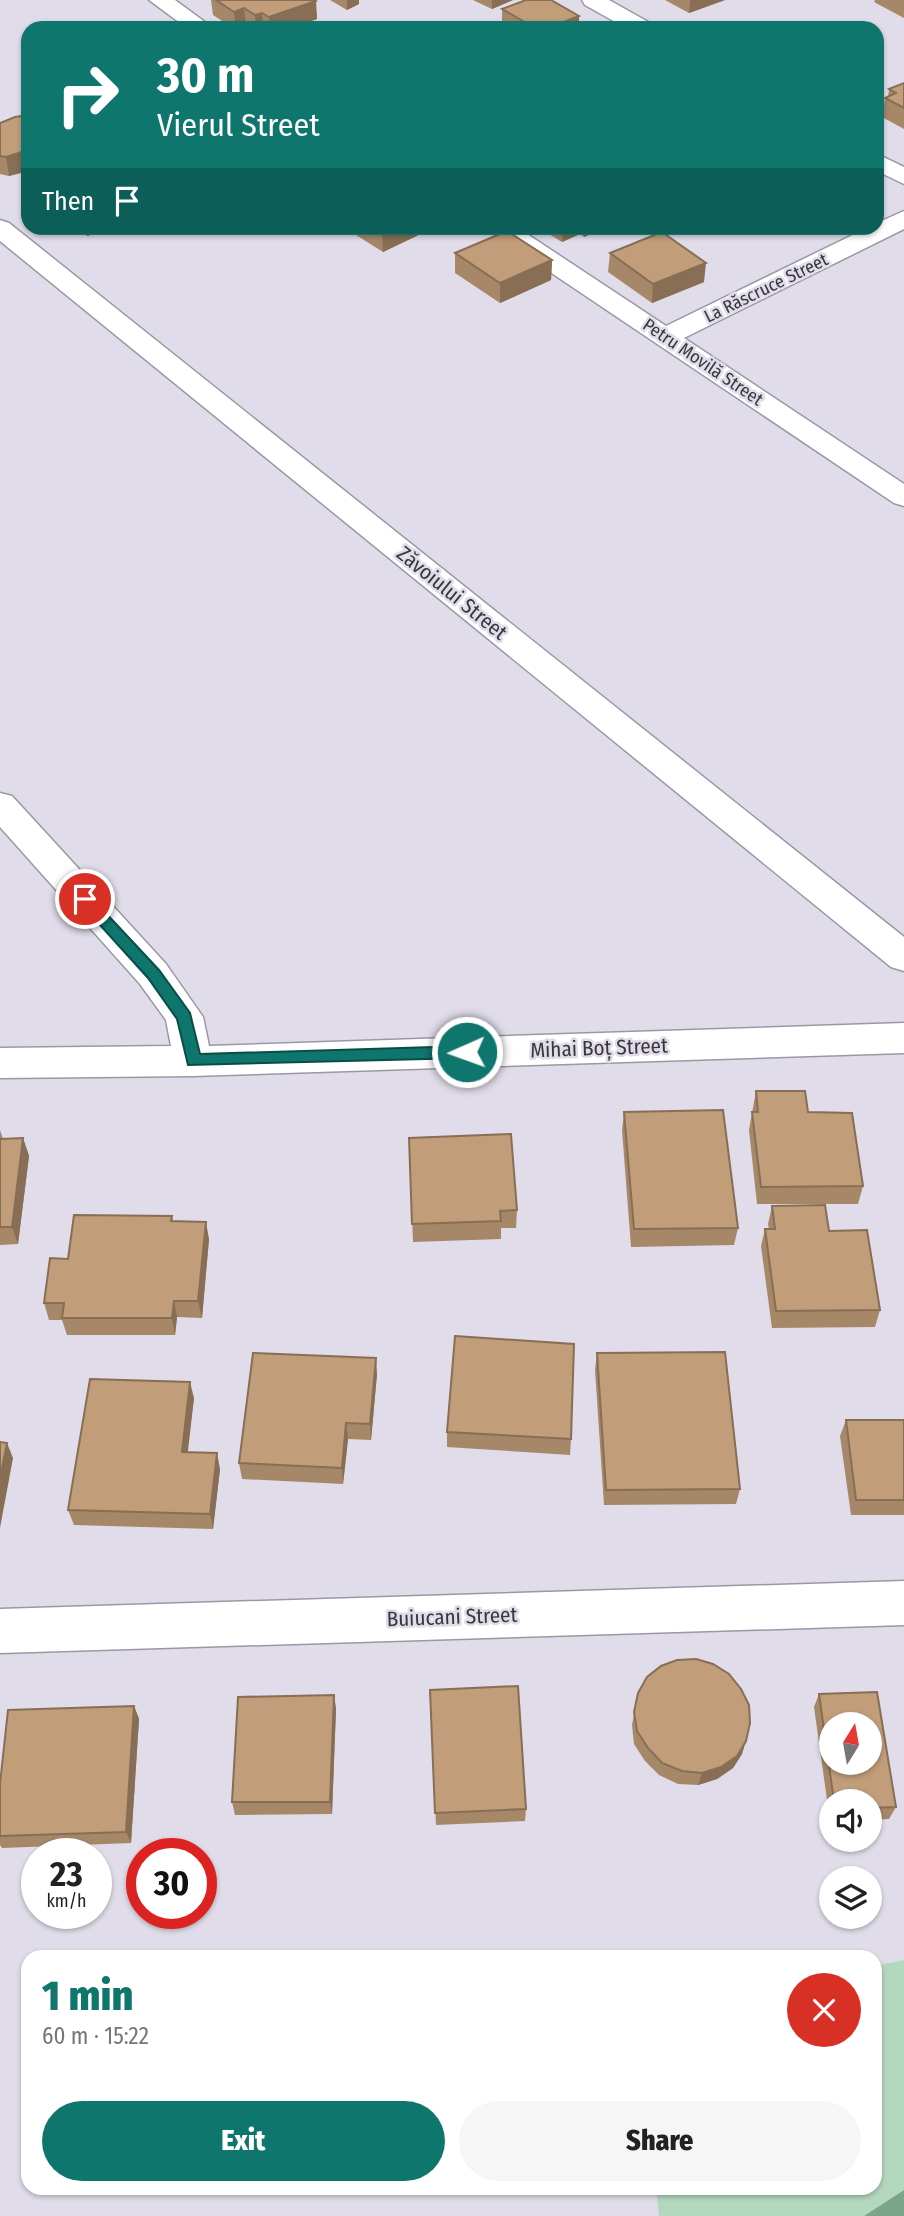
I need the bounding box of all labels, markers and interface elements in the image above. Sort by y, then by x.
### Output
text: 30 m [157,46,255,105]
icon: right [42,49,133,140]
text: Vierul Street [157,106,320,144]
icon: arrive [108,182,146,220]
text: Then [42,186,94,217]
street label: La Răscruce Street [700,248,832,327]
street label: Petru Movilă Street [639,314,767,410]
street label: Zăvoiului Street [392,541,513,646]
pin [55,869,115,929]
icon: arrive [66,880,104,918]
position arrow [430,1015,504,1089]
street label: Mihai Boț Street [530,1033,668,1063]
street label: Buiucani Street [386,1602,518,1632]
north arrow [819,1712,882,1774]
map controls [819,1712,882,1929]
button: sound [819,1789,882,1852]
speed limit sign: 30 [126,1838,217,1929]
text: 23 [50,1853,83,1895]
button: layers [819,1866,882,1929]
text: km/h [46,1890,87,1912]
text: 1 min [42,1971,133,2021]
button: close [787,1973,861,2047]
text: 60 m · 15:22 [42,2022,149,2050]
button: Exit [42,2101,445,2181]
button: Share [459,2101,861,2181]

